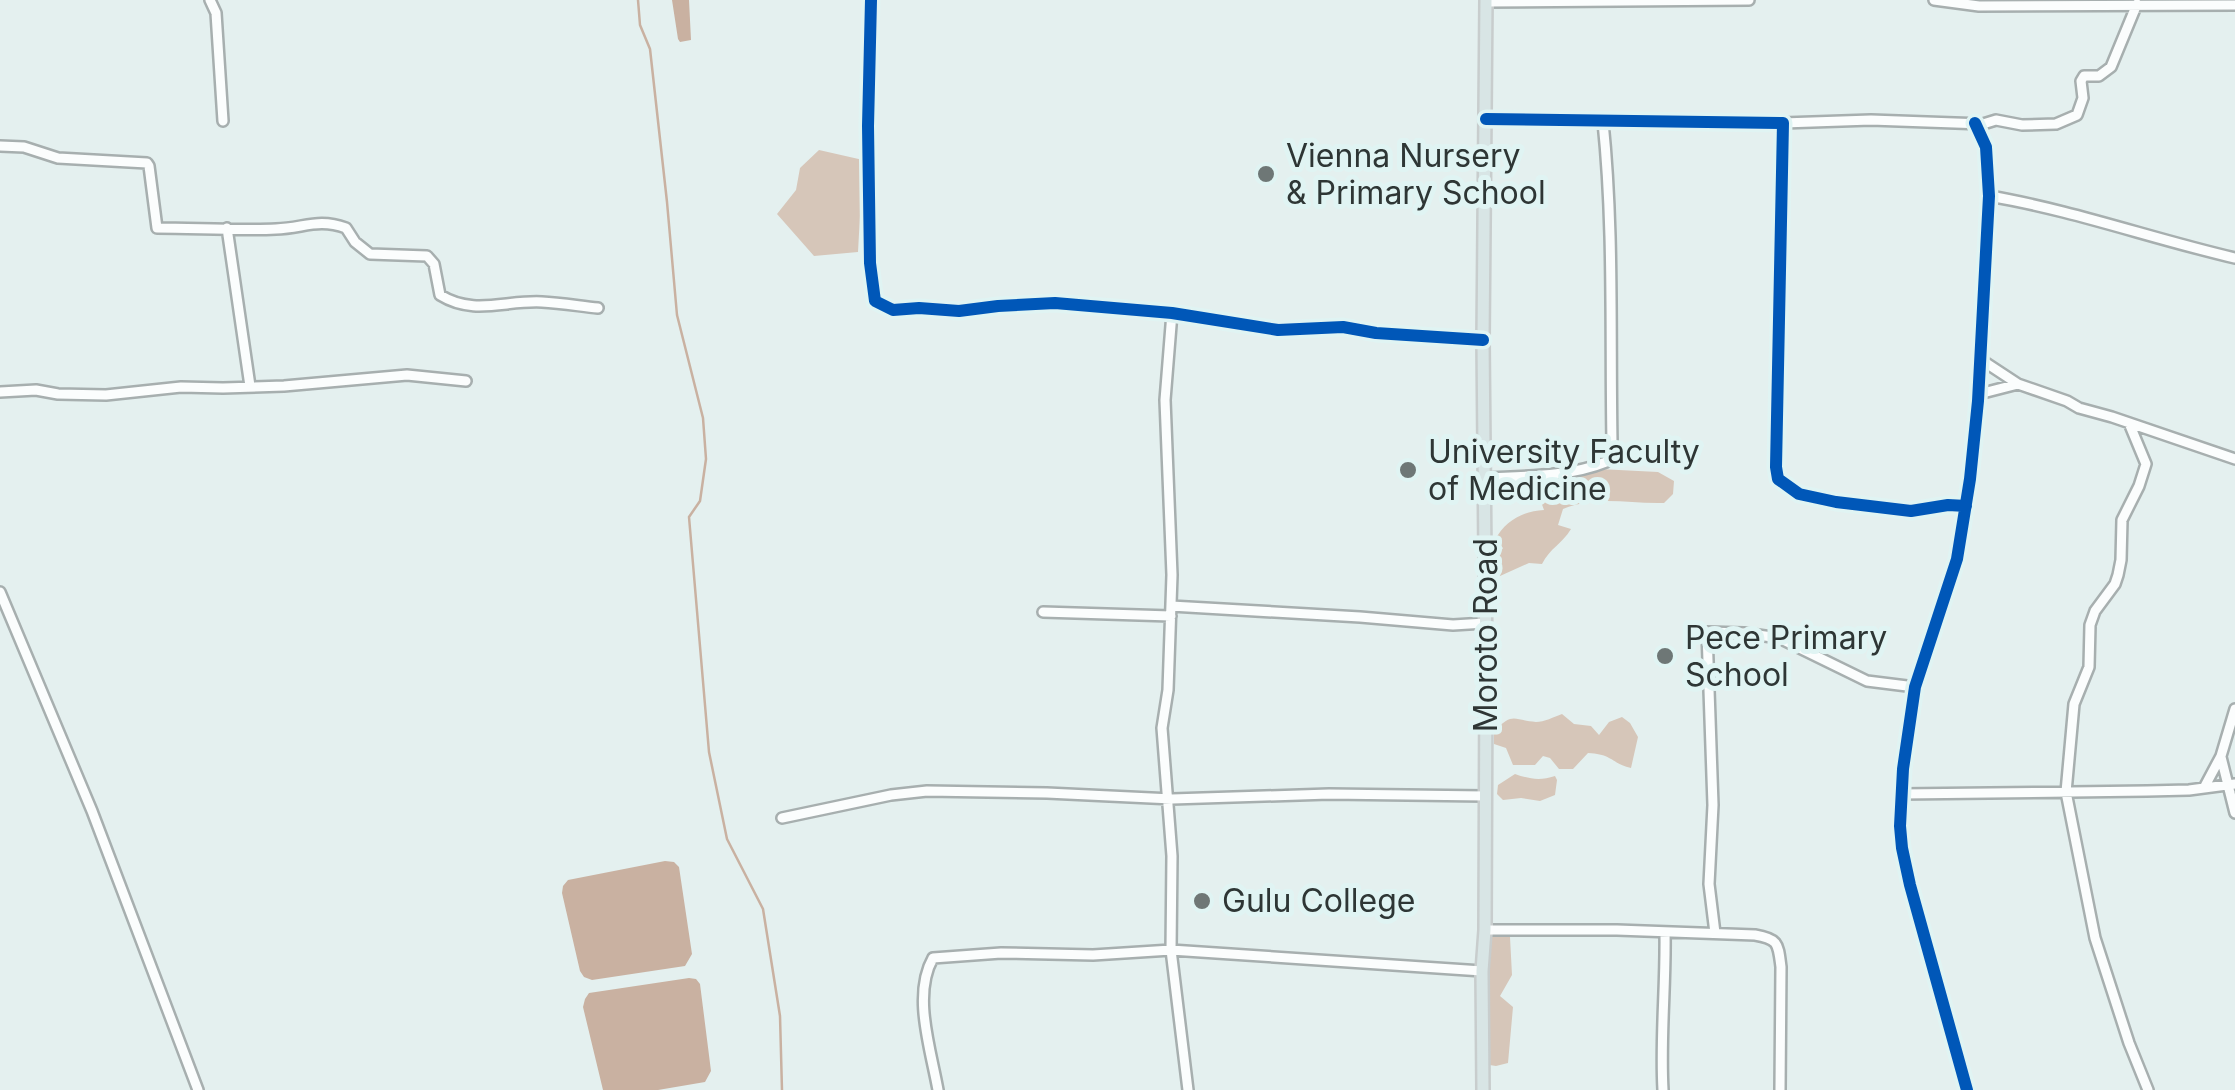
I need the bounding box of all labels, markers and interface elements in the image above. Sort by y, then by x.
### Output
place label: Vienna Nursery & Primary School [1286,136,1546,212]
marker: Vienna Nursery & Primary School [1255,163,1277,185]
place label: University Faculty of Medicine [1428,432,1700,508]
marker: University Faculty of Medicine [1397,459,1419,481]
street label: Moroto Road [1466,538,1505,732]
place label: Pece Primary School [1685,618,1887,694]
marker: Pece Primary School [1654,645,1676,667]
place label: Gulu College [1222,881,1415,920]
marker: Gulu College [1191,890,1213,912]

